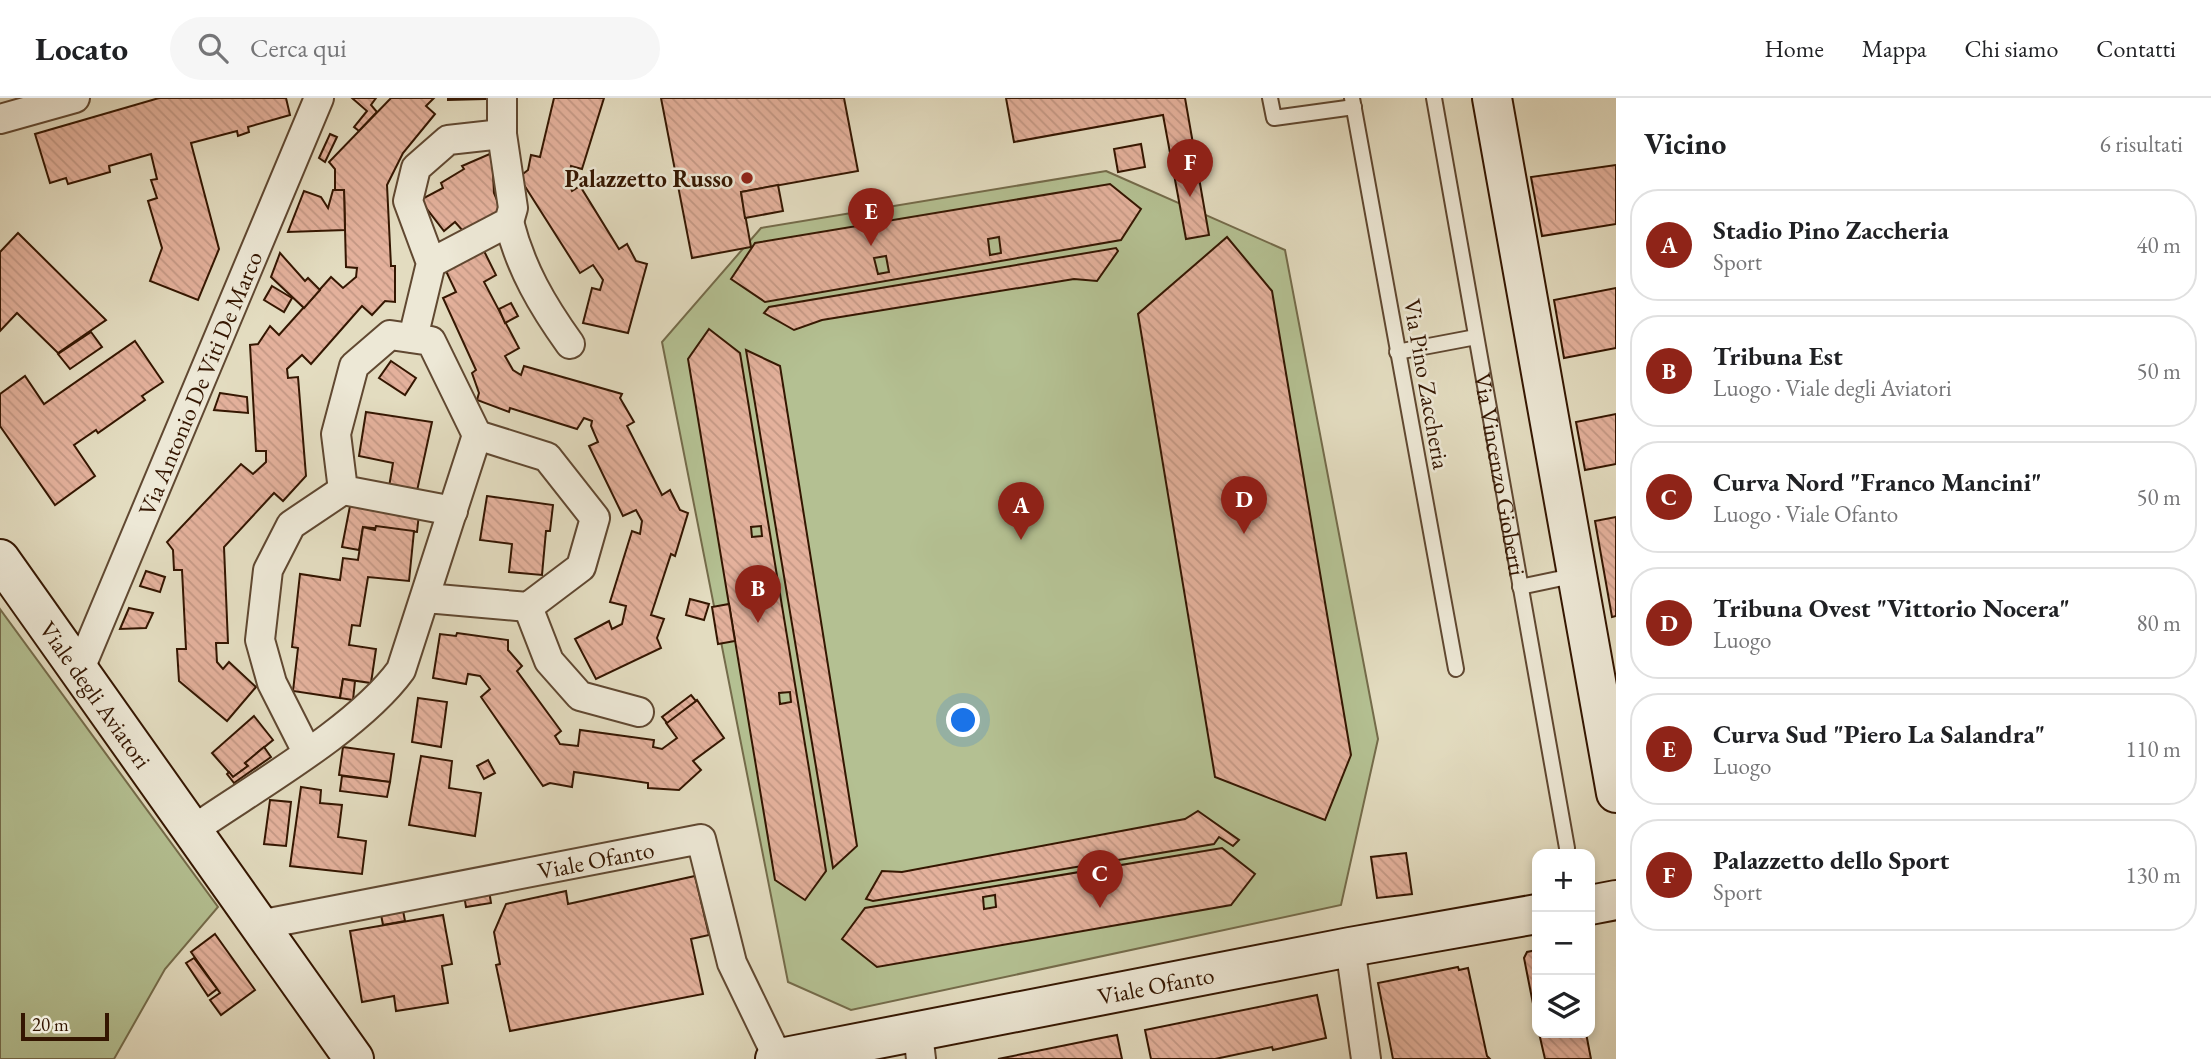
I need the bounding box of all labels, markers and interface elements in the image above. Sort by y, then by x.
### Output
search box [170,17,660,80]
text: Locato [35,27,128,70]
icon: search [194,29,232,67]
text: Cerca qui [250,31,347,65]
text: Home [1764,33,1824,64]
text: Mappa [1862,33,1927,64]
text: Chi siamo [1965,33,2058,64]
text: Contatti [2096,33,2176,64]
text: Vicino [1644,124,1726,163]
text: 6 risultati [2100,129,2183,159]
pin: F [1167,139,1213,197]
place label: Palazzetto Russo [564,163,733,194]
marker: Palazzetto Russo [739,170,755,186]
pin: E [848,188,894,246]
text: Stadio Pino Zaccheria [1713,213,1949,247]
text: A [1661,230,1677,260]
text: 40 m [2136,230,2181,260]
street label: Via Antonio De Viti De Marco [130,246,269,520]
text: Sport [1713,247,1762,277]
street label: Via Pino Zaccheria [1397,296,1457,472]
text: Tribuna Est [1713,339,1843,373]
text: B [1662,356,1676,386]
text: 50 m [2136,356,2181,386]
street label: Via Vincenzo Gioberti [1467,370,1534,578]
text: Luogo · Viale degli Aviatori [1713,373,1952,403]
text: Curva Nord "Franco Mancini" [1713,465,2042,499]
pin: D [1221,476,1267,534]
pin: A [998,482,1044,540]
text: C [1661,482,1677,512]
text: 50 m [2136,482,2181,512]
text: Luogo · Viale Ofanto [1713,499,1898,529]
pin: B [735,565,781,623]
text: Tribuna Ovest "Vittorio Nocera" [1713,591,2070,625]
text: D [1660,608,1678,638]
text: 80 m [2136,608,2181,638]
street label: Viale degli Aviatori [33,615,159,774]
text: Luogo [1713,625,1771,655]
your location [946,703,980,737]
text: Curva Sud "Piero La Salandra" [1713,717,2045,751]
text: E [1662,734,1676,764]
text: 110 m [2125,734,2181,764]
text: Luogo [1713,751,1771,781]
street label: Viale Ofanto [535,833,657,886]
text: Palazzetto dello Sport [1713,843,1949,877]
map controls [1532,849,1595,1038]
button: + [1532,849,1595,912]
pin: C [1077,850,1123,908]
text: F [1663,860,1675,890]
text: 130 m [2125,860,2181,890]
text: Sport [1713,877,1762,907]
button: − [1532,912,1595,975]
street label: Viale Ofanto [1095,958,1217,1011]
button: layers [1532,975,1595,1038]
scale bar [21,1010,108,1042]
text: 20 m [32,1012,69,1037]

